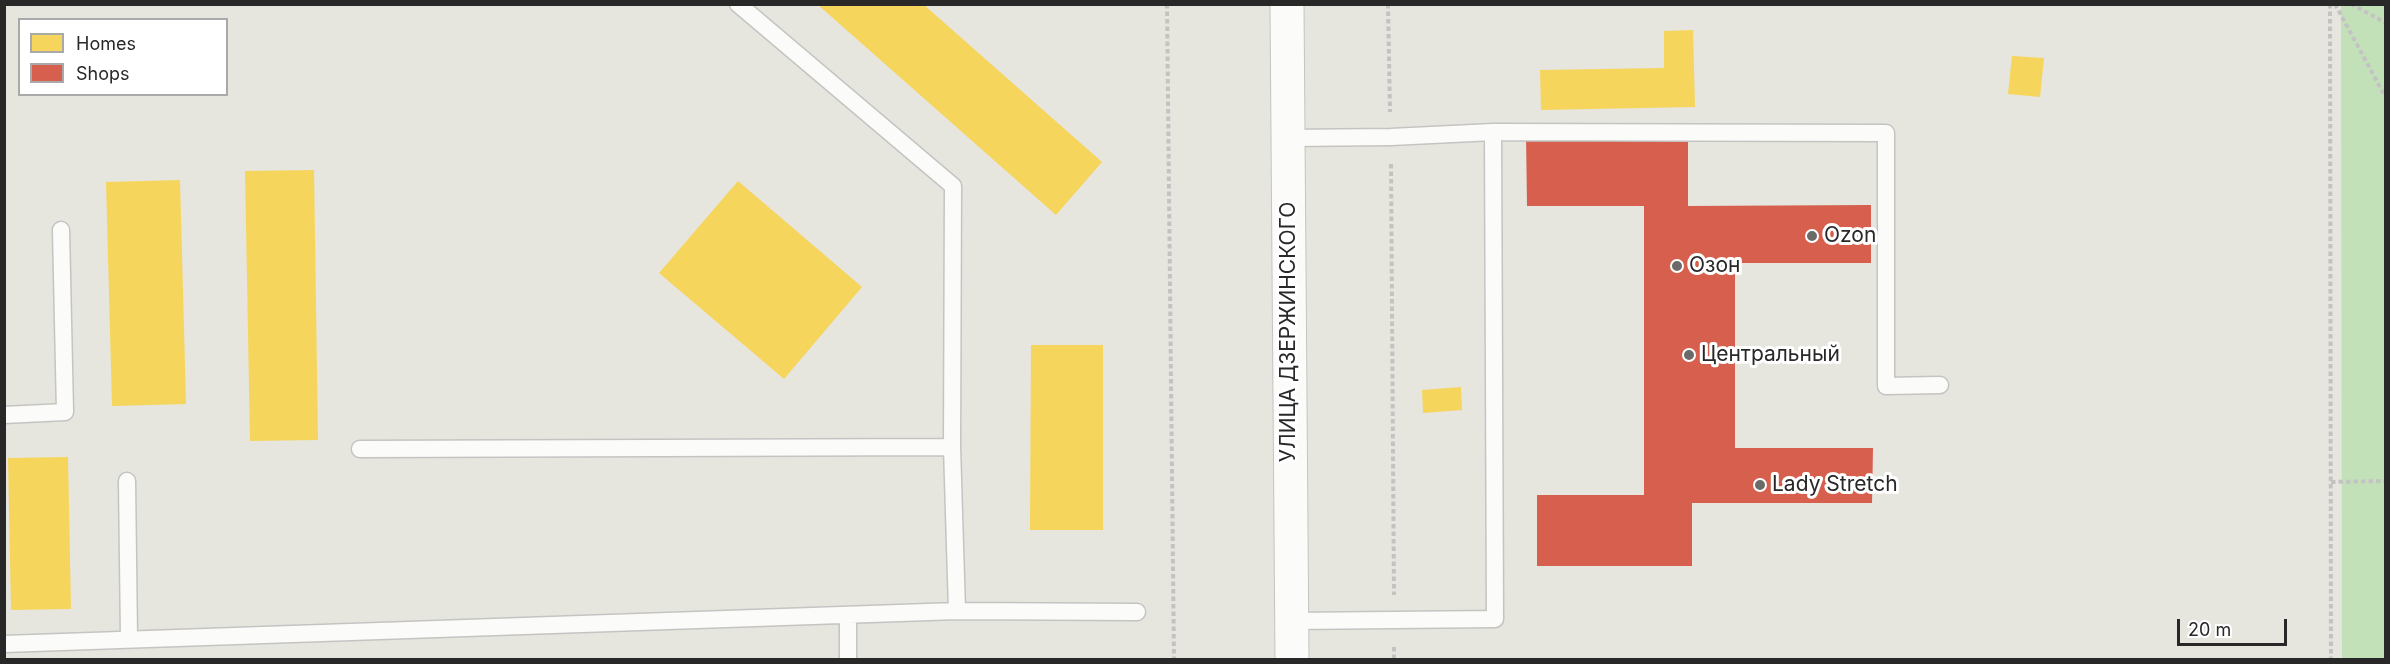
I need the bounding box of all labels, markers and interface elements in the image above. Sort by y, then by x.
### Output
legend [18,18,228,96]
text: Homes [76,33,136,54]
text: Shops [76,63,130,84]
street label: УЛИЦА ДЗЕРЖИНСКОГО [1276,202,1302,462]
place label: Ozon [1824,223,1876,249]
marker: Ozon [1805,229,1819,243]
place label: Озон [1689,253,1740,279]
marker: Озон [1670,259,1684,273]
place label: Центральный [1701,342,1840,368]
marker: Центральный [1682,348,1696,362]
place label: Lady Stretch [1772,472,1898,498]
marker: Lady Stretch [1753,478,1767,492]
scale bar [2180,607,2290,645]
text: 20 m [2188,619,2231,640]

